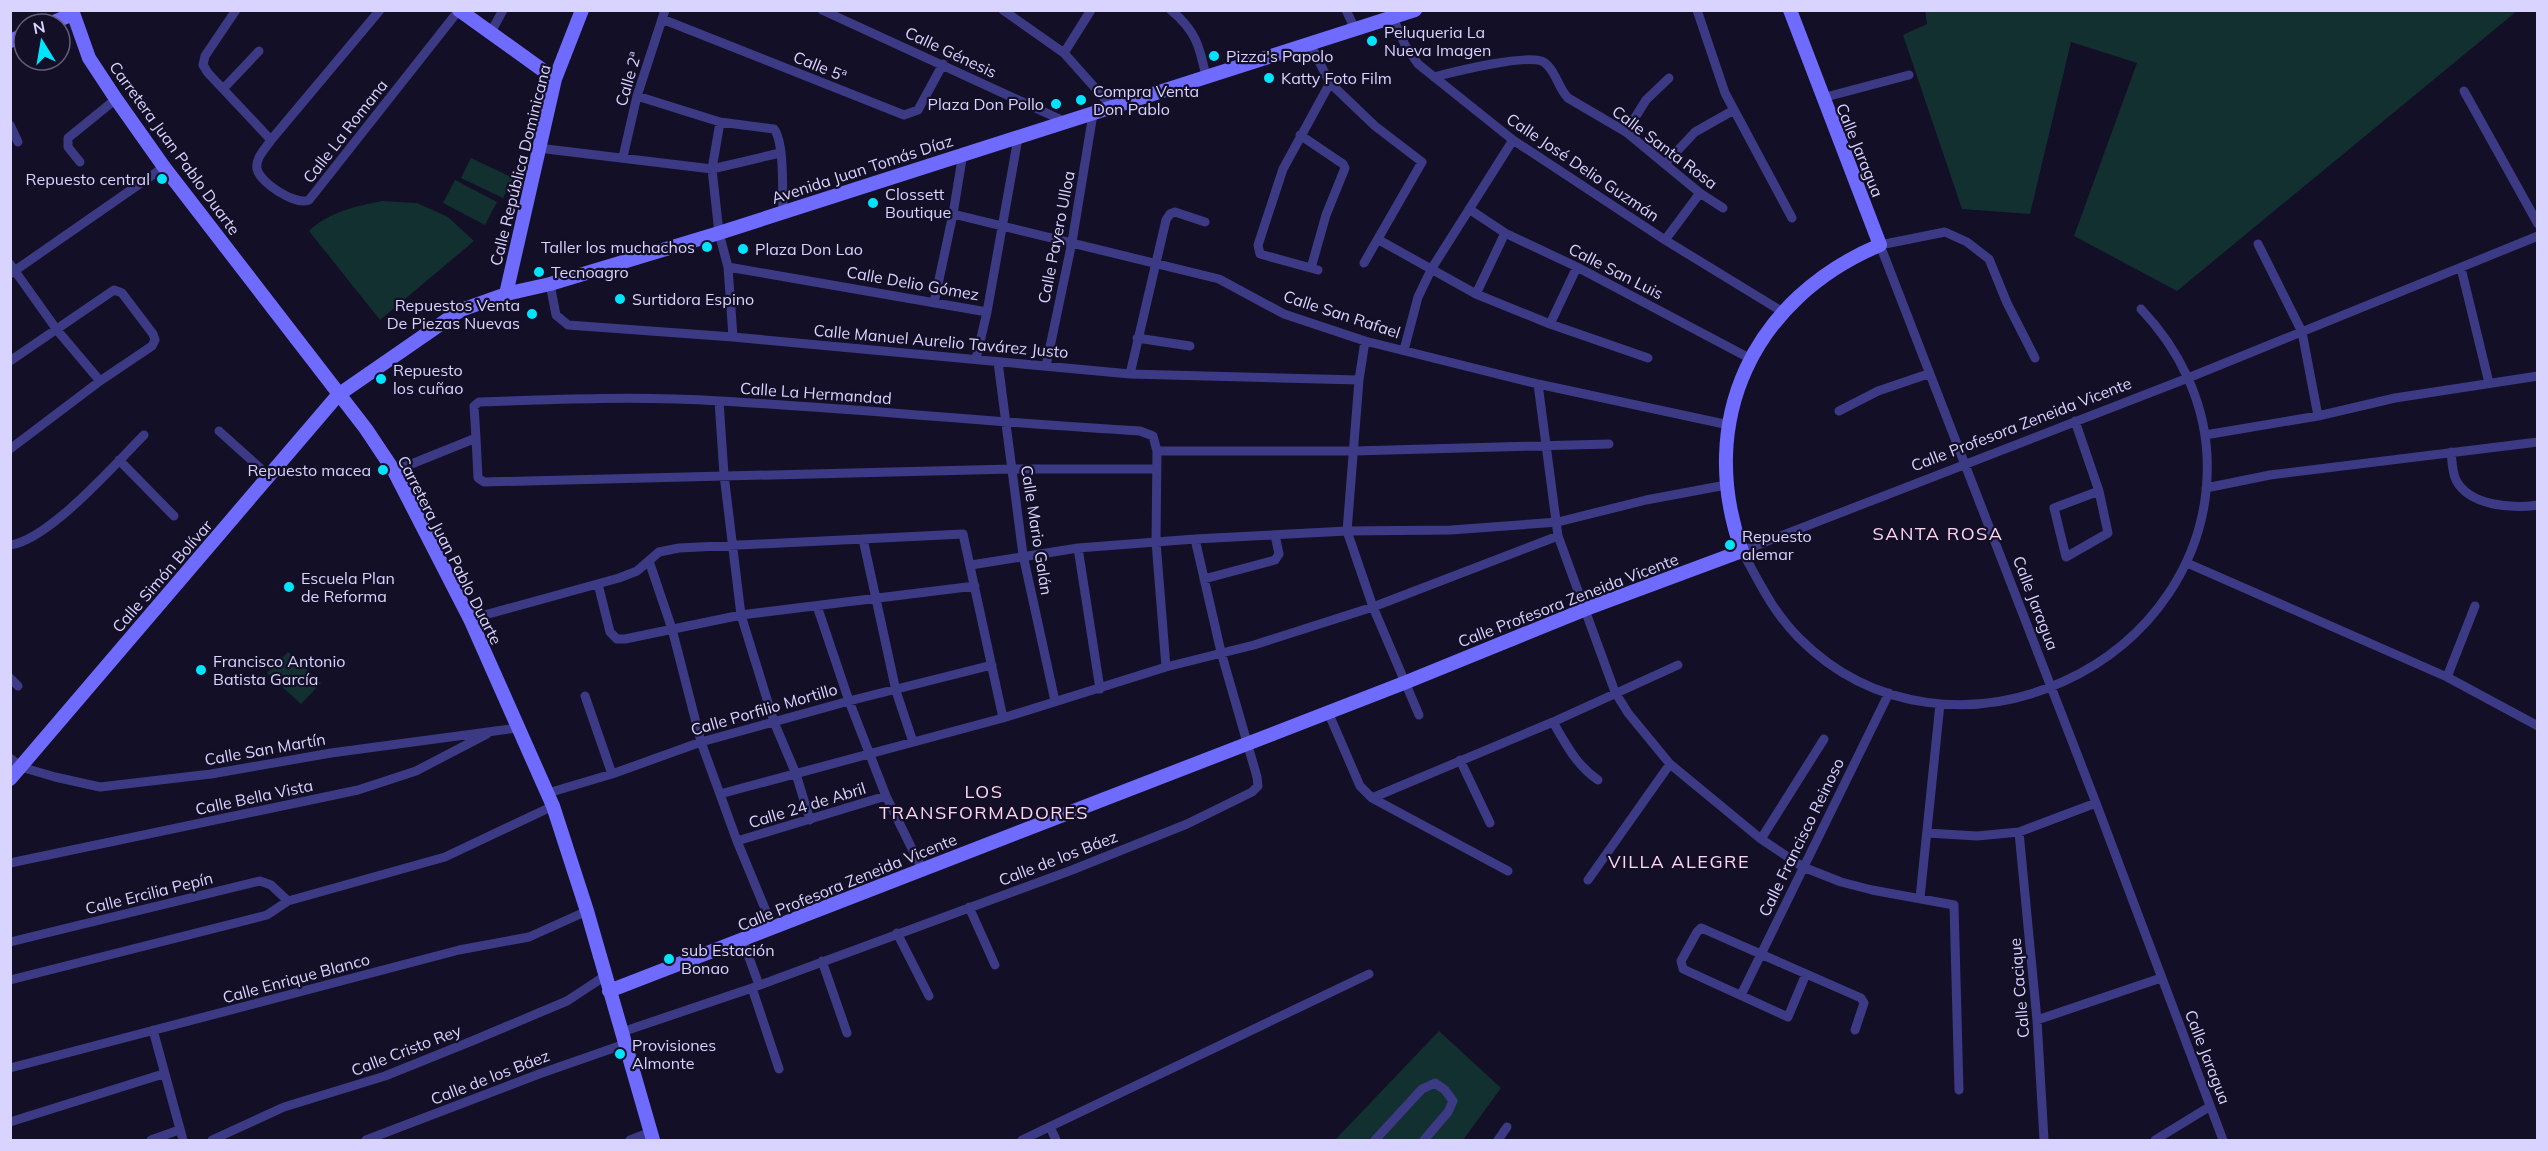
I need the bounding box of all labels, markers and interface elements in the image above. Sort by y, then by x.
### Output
north arrow [12,12,72,72]
text: N [31,16,47,38]
street label: Calle Génesis [902,22,1000,82]
place label: Peluqueria La Nueva Imagen [1384,22,1491,60]
marker: Peluqueria La Nueva Imagen [1365,34,1379,48]
street label: Calle 5ª [790,46,850,86]
place label: Pizza's Papolo [1226,46,1333,66]
marker: Pizza's Papolo [1207,49,1221,63]
street label: Calle 2ª [611,50,645,108]
street label: Carretera Juan Pablo Duarte [105,57,245,239]
street label: Calle República Dominicana [485,62,555,268]
place label: Katty Foto Film [1281,68,1392,88]
marker: Katty Foto Film [1262,71,1276,85]
street label: Calle La Romana [298,75,392,187]
place label: Compra Venta Don Pablo [1093,81,1199,119]
marker: Compra Venta Don Pablo [1074,93,1088,107]
place label: Plaza Don Pollo [928,94,1044,114]
marker: Plaza Don Pollo [1049,97,1063,111]
street label: Calle Jaragua [1832,100,1888,200]
street label: Calle Santa Rosa [1608,101,1722,193]
street label: Calle José Delio Guzmán [1503,108,1663,226]
street label: Avenida Juan Tomás Díaz [769,130,955,208]
place label: Repuesto central [26,169,150,189]
street label: Calle Payero Ulloa [1033,169,1079,305]
marker: Repuesto central [155,172,169,186]
place label: Clossett Boutique [885,184,951,222]
marker: Clossett Boutique [866,196,880,210]
place label: Taller los muchachos [541,237,695,257]
place label: Plaza Don Lao [755,239,863,259]
street label: Calle San Luis [1565,239,1667,303]
marker: Taller los muchachos [700,240,714,254]
marker: Plaza Don Lao [736,242,750,256]
street label: Calle Delio Gómez [845,261,981,305]
place label: Tecnoagro [551,262,629,282]
marker: Tecnoagro [532,265,546,279]
street label: Calle San Rafael [1281,286,1403,342]
place label: Surtidora Espino [632,289,754,309]
marker: Surtidora Espino [613,292,627,306]
place label: Repuestos Venta De Piezas Nuevas [387,295,520,333]
marker: Repuestos Venta De Piezas Nuevas [525,307,539,321]
street label: Calle Manuel Aurelio Tavárez Justo [813,320,1069,362]
place label: Repuesto los cuñao [393,360,463,398]
marker: Repuesto los cuñao [374,372,388,386]
street label: Calle Profesora Zeneida Vicente [1908,373,2134,475]
street label: Calle La Hermandad [740,378,892,408]
street label: Carretera Juan Pablo Duarte [394,452,506,648]
place label: Repuesto macea [247,460,371,480]
marker: Repuesto macea [376,463,390,477]
street label: Calle Mario Galán [1017,464,1057,596]
street label: Calle Simón Bolívar [108,515,216,636]
district label: SANTA ROSA [1873,522,2003,545]
place label: Repuesto alemar [1742,526,1812,564]
marker: Repuesto alemar [1723,538,1737,552]
street label: Calle Profesora Zeneida Vicente [1455,549,1681,651]
street label: Calle Jaragua [2009,553,2063,653]
place label: Escuela Plan de Reforma [301,568,395,606]
marker: Escuela Plan de Reforma [282,580,296,594]
place label: Francisco Antonio Batista García [213,651,345,689]
marker: Francisco Antonio Batista García [194,663,208,677]
street label: Calle Porfilio Mortillo [688,678,840,740]
street label: Calle San Martín [203,729,327,769]
street label: Calle Francisco Reinoso [1754,754,1848,920]
street label: Calle Bella Vista [193,775,315,819]
street label: Calle 24 de Abril [746,778,868,832]
district label: LOS TRANSFORMADORES [879,780,1089,824]
street label: Calle de los Báez [996,826,1120,890]
street label: Calle Profesora Zeneida Vicente [735,829,959,935]
district label: VILLA ALEGRE [1608,850,1750,873]
street label: Calle Ercilia Pepín [83,868,215,918]
street label: Calle Cacique [2005,937,2033,1039]
place label: sub Estación Bonao [681,940,775,978]
street label: Calle Enrique Blanco [220,949,372,1007]
marker: sub Estación Bonao [662,952,676,966]
street label: Calle Jaragua [2181,1007,2235,1107]
street label: Calle Cristo Rey [348,1020,464,1080]
place label: Provisiones Almonte [632,1035,716,1073]
street label: Calle de los Báez [428,1045,552,1109]
marker: Provisiones Almonte [613,1047,627,1061]

